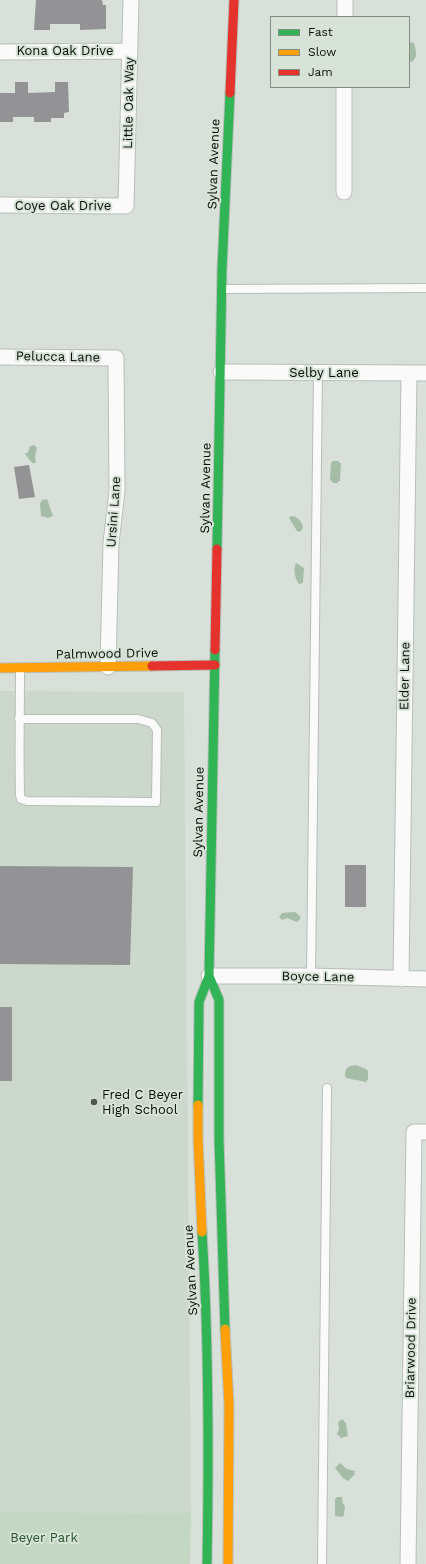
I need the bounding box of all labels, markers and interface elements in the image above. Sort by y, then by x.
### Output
legend [270,16,410,88]
text: Fast [308,25,333,39]
street label: Kona Oak Drive [17,43,113,59]
text: Slow [308,45,336,59]
street label: Little Oak Way [120,57,138,149]
text: Jam [308,65,333,79]
street label: Sylvan Avenue [205,118,223,210]
street label: Coye Oak Drive [15,198,111,214]
street label: Pelucca Lane [16,348,100,366]
street label: Selby Lane [289,365,359,381]
street label: Sylvan Avenue [197,442,215,534]
street label: Ursini Lane [104,476,124,548]
street label: Elder Lane [397,642,413,710]
street label: Palmwood Drive [56,645,158,663]
street label: Sylvan Avenue [190,766,208,858]
street label: Boyce Lane [282,969,354,985]
place label: Fred C Beyer High School [102,1087,183,1118]
marker: Fred C Beyer High School [89,1097,99,1107]
street label: Sylvan Avenue [181,1224,201,1316]
street label: Briarwood Drive [402,1297,420,1399]
park label: Beyer Park [10,1530,78,1546]

